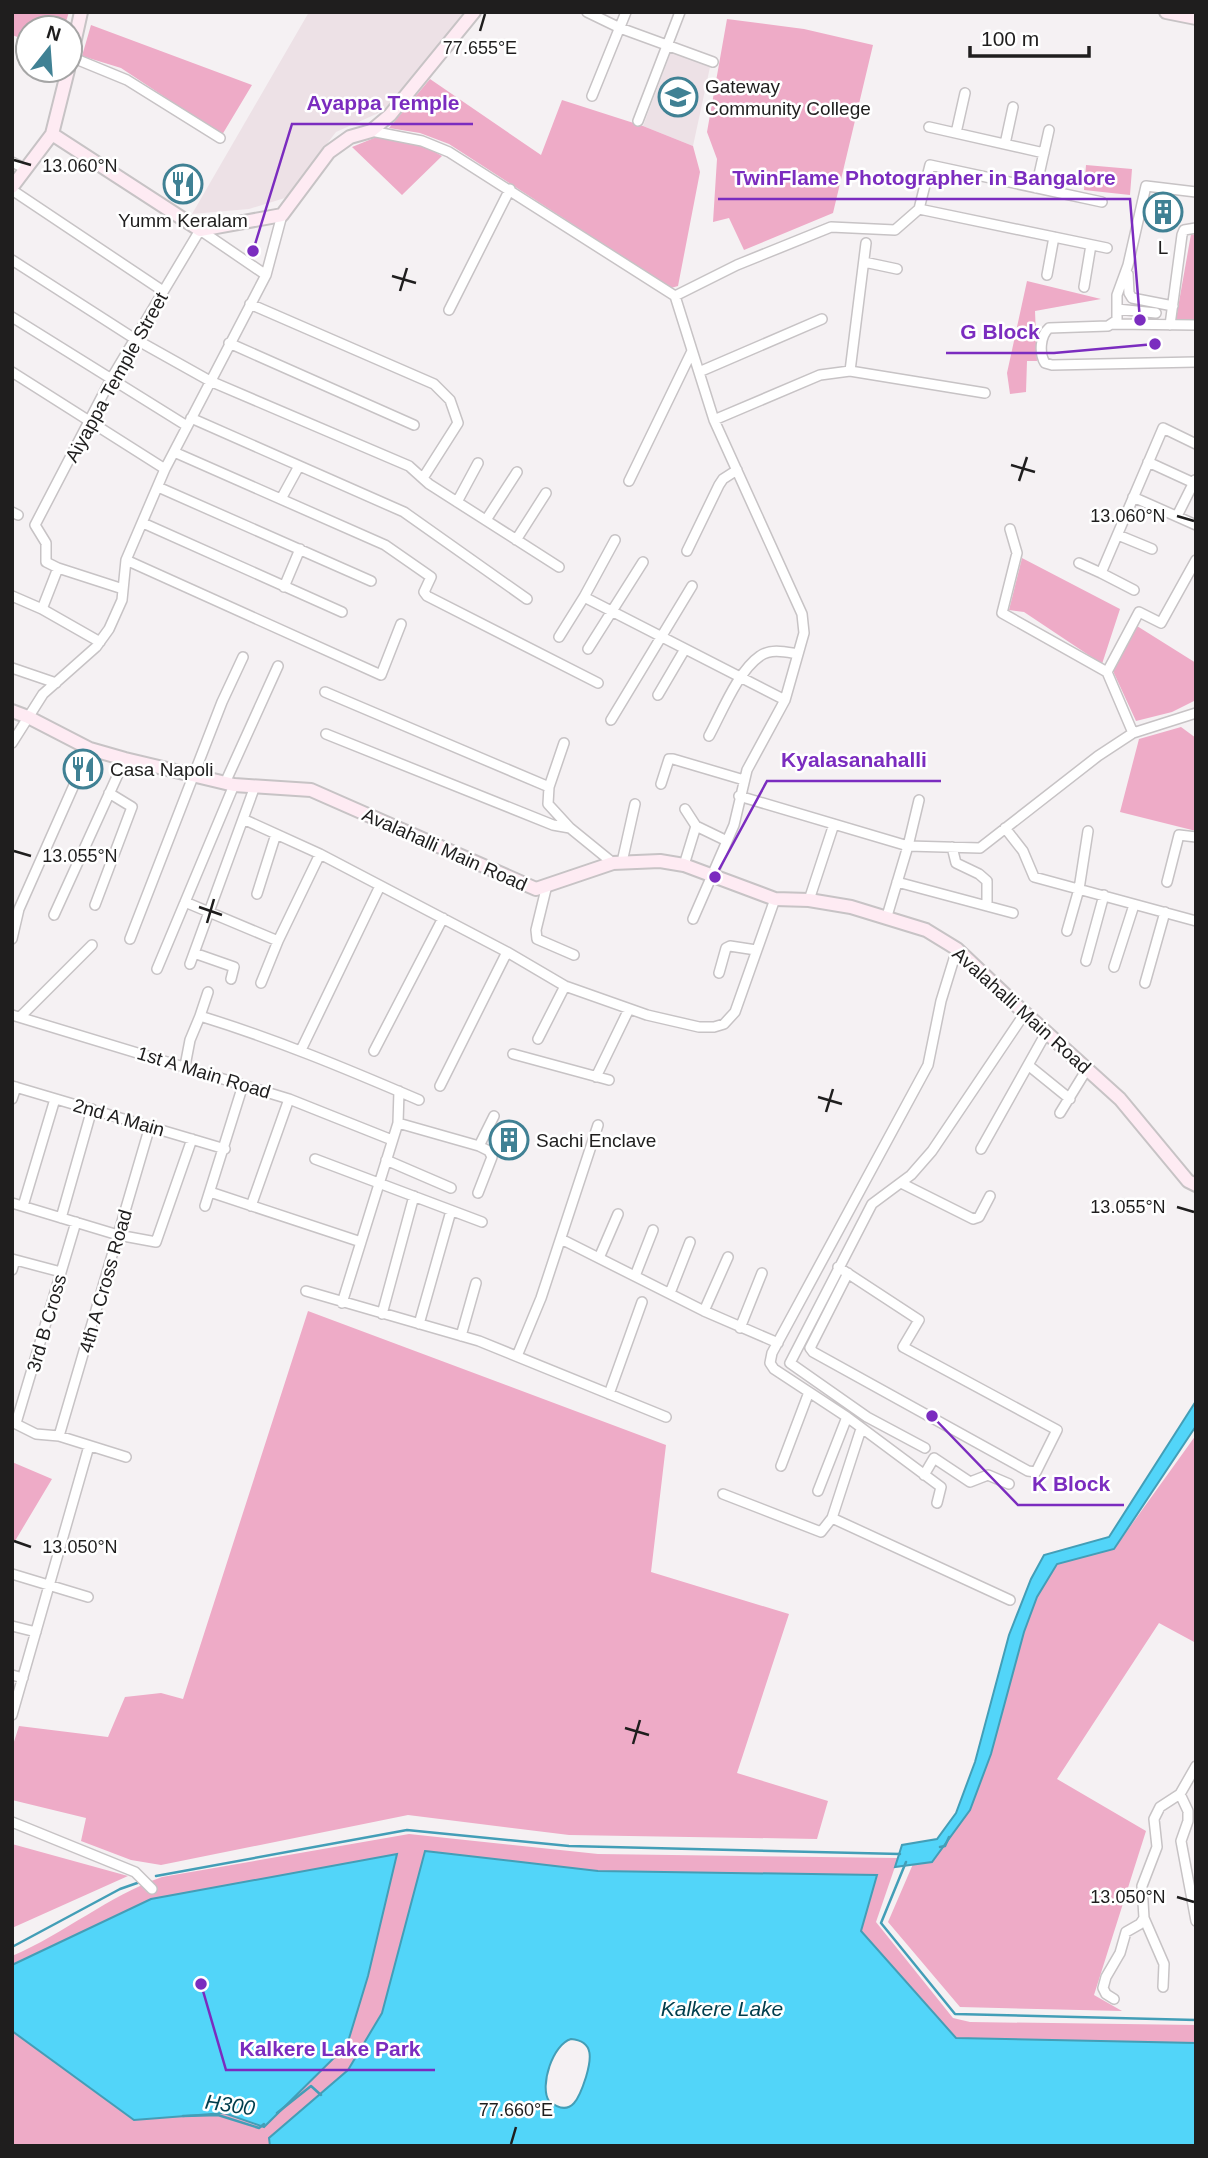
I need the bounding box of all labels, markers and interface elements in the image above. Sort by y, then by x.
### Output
north arrow [14,14,84,84]
scale bar [970,14,1089,58]
text: N [44,21,63,45]
text: 100 m [981,27,1039,50]
text: 77.655°E [443,38,517,58]
school or university icon: Gateway Community College [657,76,699,118]
place label: Gateway Community College [705,76,871,119]
callout: Ayappa Temple [292,82,473,124]
text: Ayappa Temple [307,91,459,114]
text: 13.060°N [42,156,118,176]
callout: TwinFlame Photographer in Bangalore [718,157,1130,199]
restaurant icon: Yumm Keralam [162,163,204,205]
text: TwinFlame Photographer in Bangalore [732,166,1116,189]
building icon: L [1142,191,1184,233]
place label: Yumm Keralam [118,210,248,231]
place label: L [1158,237,1168,258]
street label: Aiyappa Temple Street [61,288,172,466]
callout: G Block [946,311,1054,353]
text: G Block [960,320,1040,343]
text: 13.060°N [1090,506,1166,526]
callout: Kyalasanahalli [767,739,941,781]
restaurant icon: Casa Napoli [62,748,104,790]
text: Kyalasanahalli [781,748,927,771]
place label: Casa Napoli [110,759,214,780]
street label: Avalahalli Main Road [359,804,530,895]
text: 13.055°N [42,846,118,866]
street label: Avalahalli Main Road [948,943,1095,1078]
street label: 1st A Main Road [135,1042,273,1103]
street label: 2nd A Main [71,1094,167,1141]
building icon: Sachi Enclave [488,1119,530,1161]
place label: Sachi Enclave [536,1130,656,1151]
text: 13.055°N [1090,1197,1166,1217]
street label: 4th A Cross Road [75,1207,136,1355]
street label: 3rd B Cross [23,1272,70,1374]
callout: K Block [1018,1463,1124,1505]
text: K Block [1032,1472,1110,1495]
text: 13.050°N [42,1537,118,1557]
text: 13.050°N [1090,1887,1166,1907]
water label: Kalkere Lake [661,1997,783,2020]
callout: Kalkere Lake Park [226,2028,435,2070]
text: Kalkere Lake Park [240,2037,421,2060]
water label: H300 [204,2090,257,2119]
text: 77.660°E [479,2100,553,2120]

